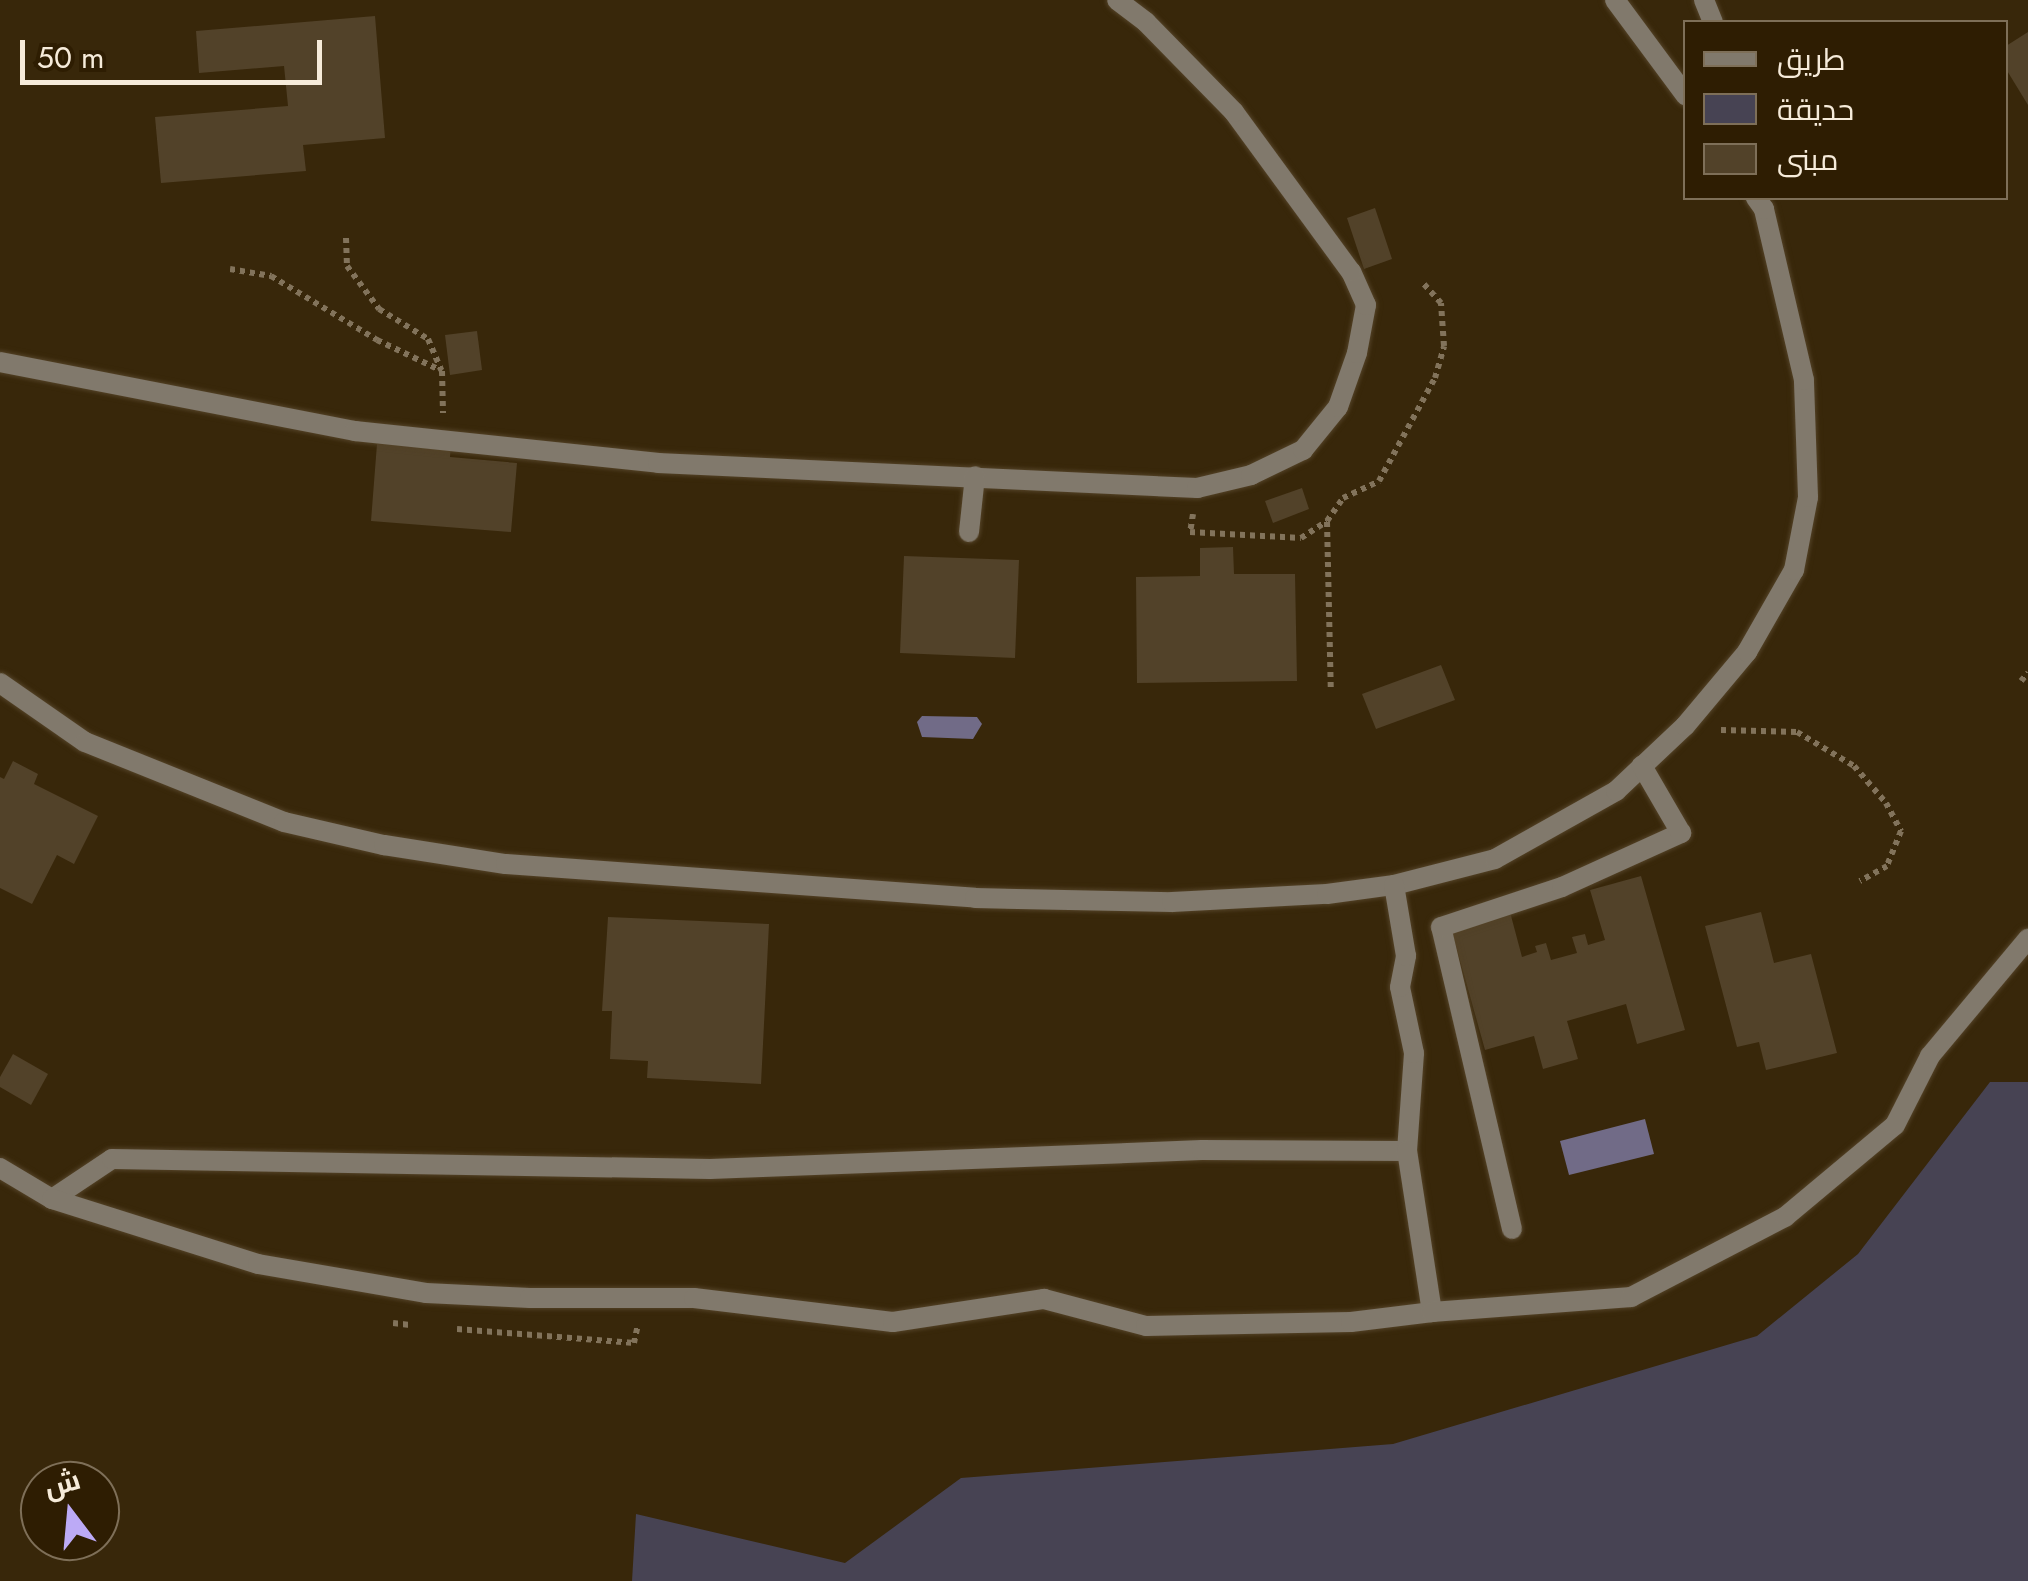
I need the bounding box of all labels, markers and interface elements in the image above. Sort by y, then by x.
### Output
scale bar [25,20,328,82]
legend [1683,20,2008,200]
text: 50 m [37,36,104,79]
text: طريق [1777,38,1846,81]
text: حديقة [1777,88,1854,131]
text: مبنى [1777,138,1838,181]
text: ش [39,1459,85,1508]
north arrow [20,1461,120,1561]

